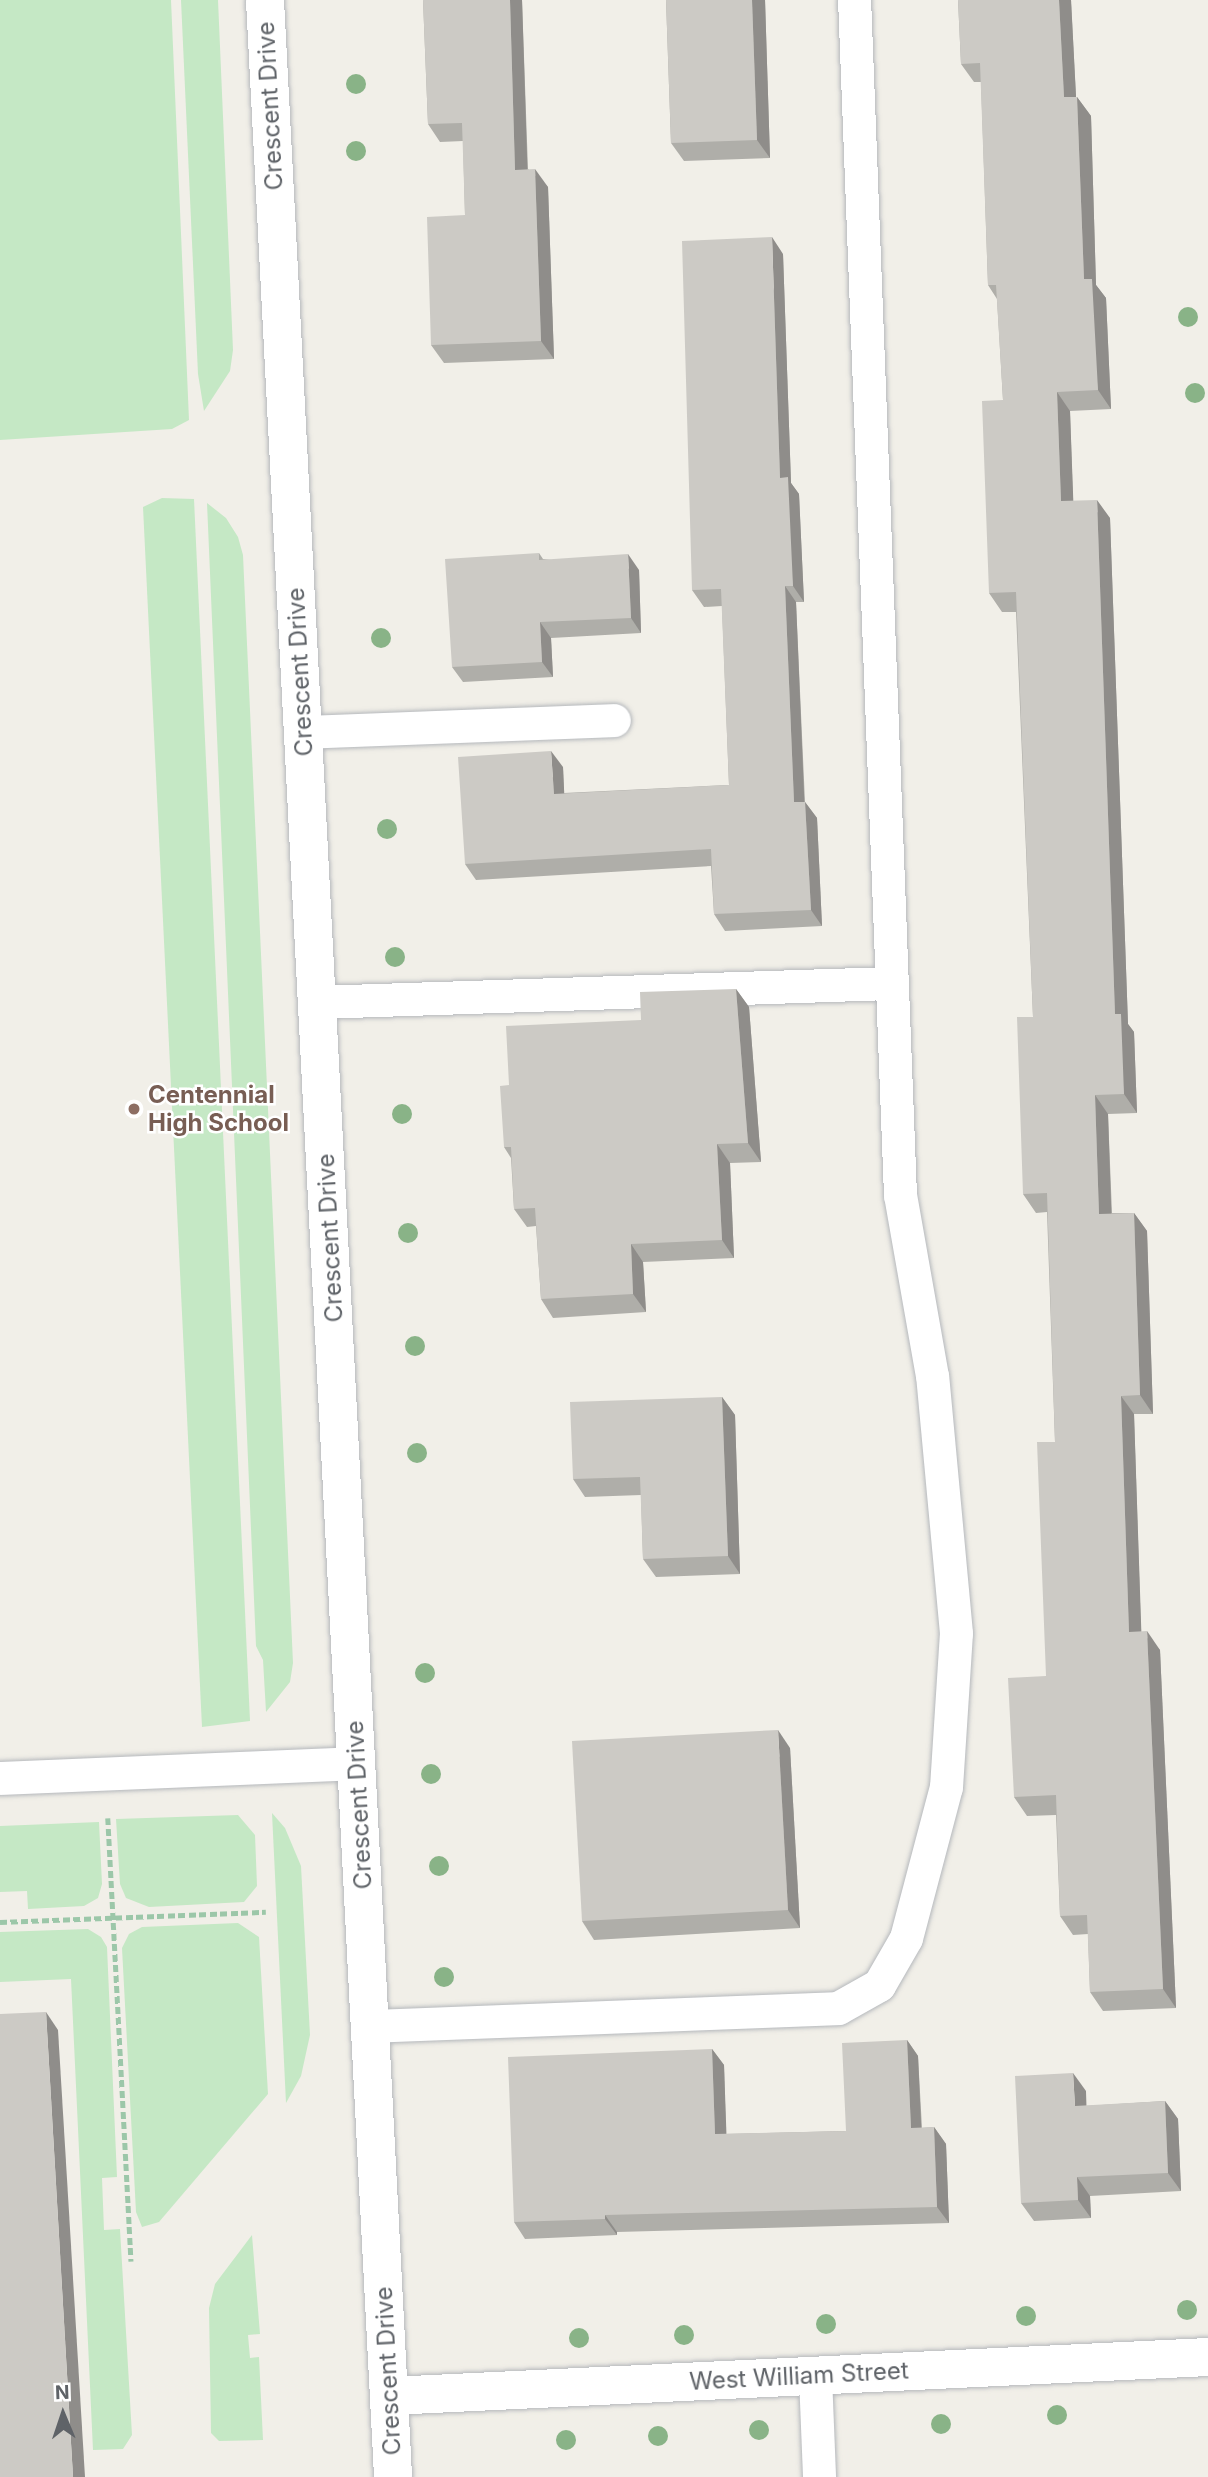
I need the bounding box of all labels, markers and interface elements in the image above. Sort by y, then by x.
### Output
street label: Crescent Drive [251,21,289,191]
street label: Crescent Drive [281,587,319,757]
place label: Centennial High School [148,1081,289,1137]
marker: Centennial High School [126,1101,142,1117]
street label: Crescent Drive [311,1153,349,1323]
street label: Crescent Drive [340,1720,378,1890]
street label: Crescent Drive [369,2286,407,2456]
street label: West William Street [689,2356,909,2396]
north arrow [28,2379,98,2449]
text: N [55,2381,70,2404]

